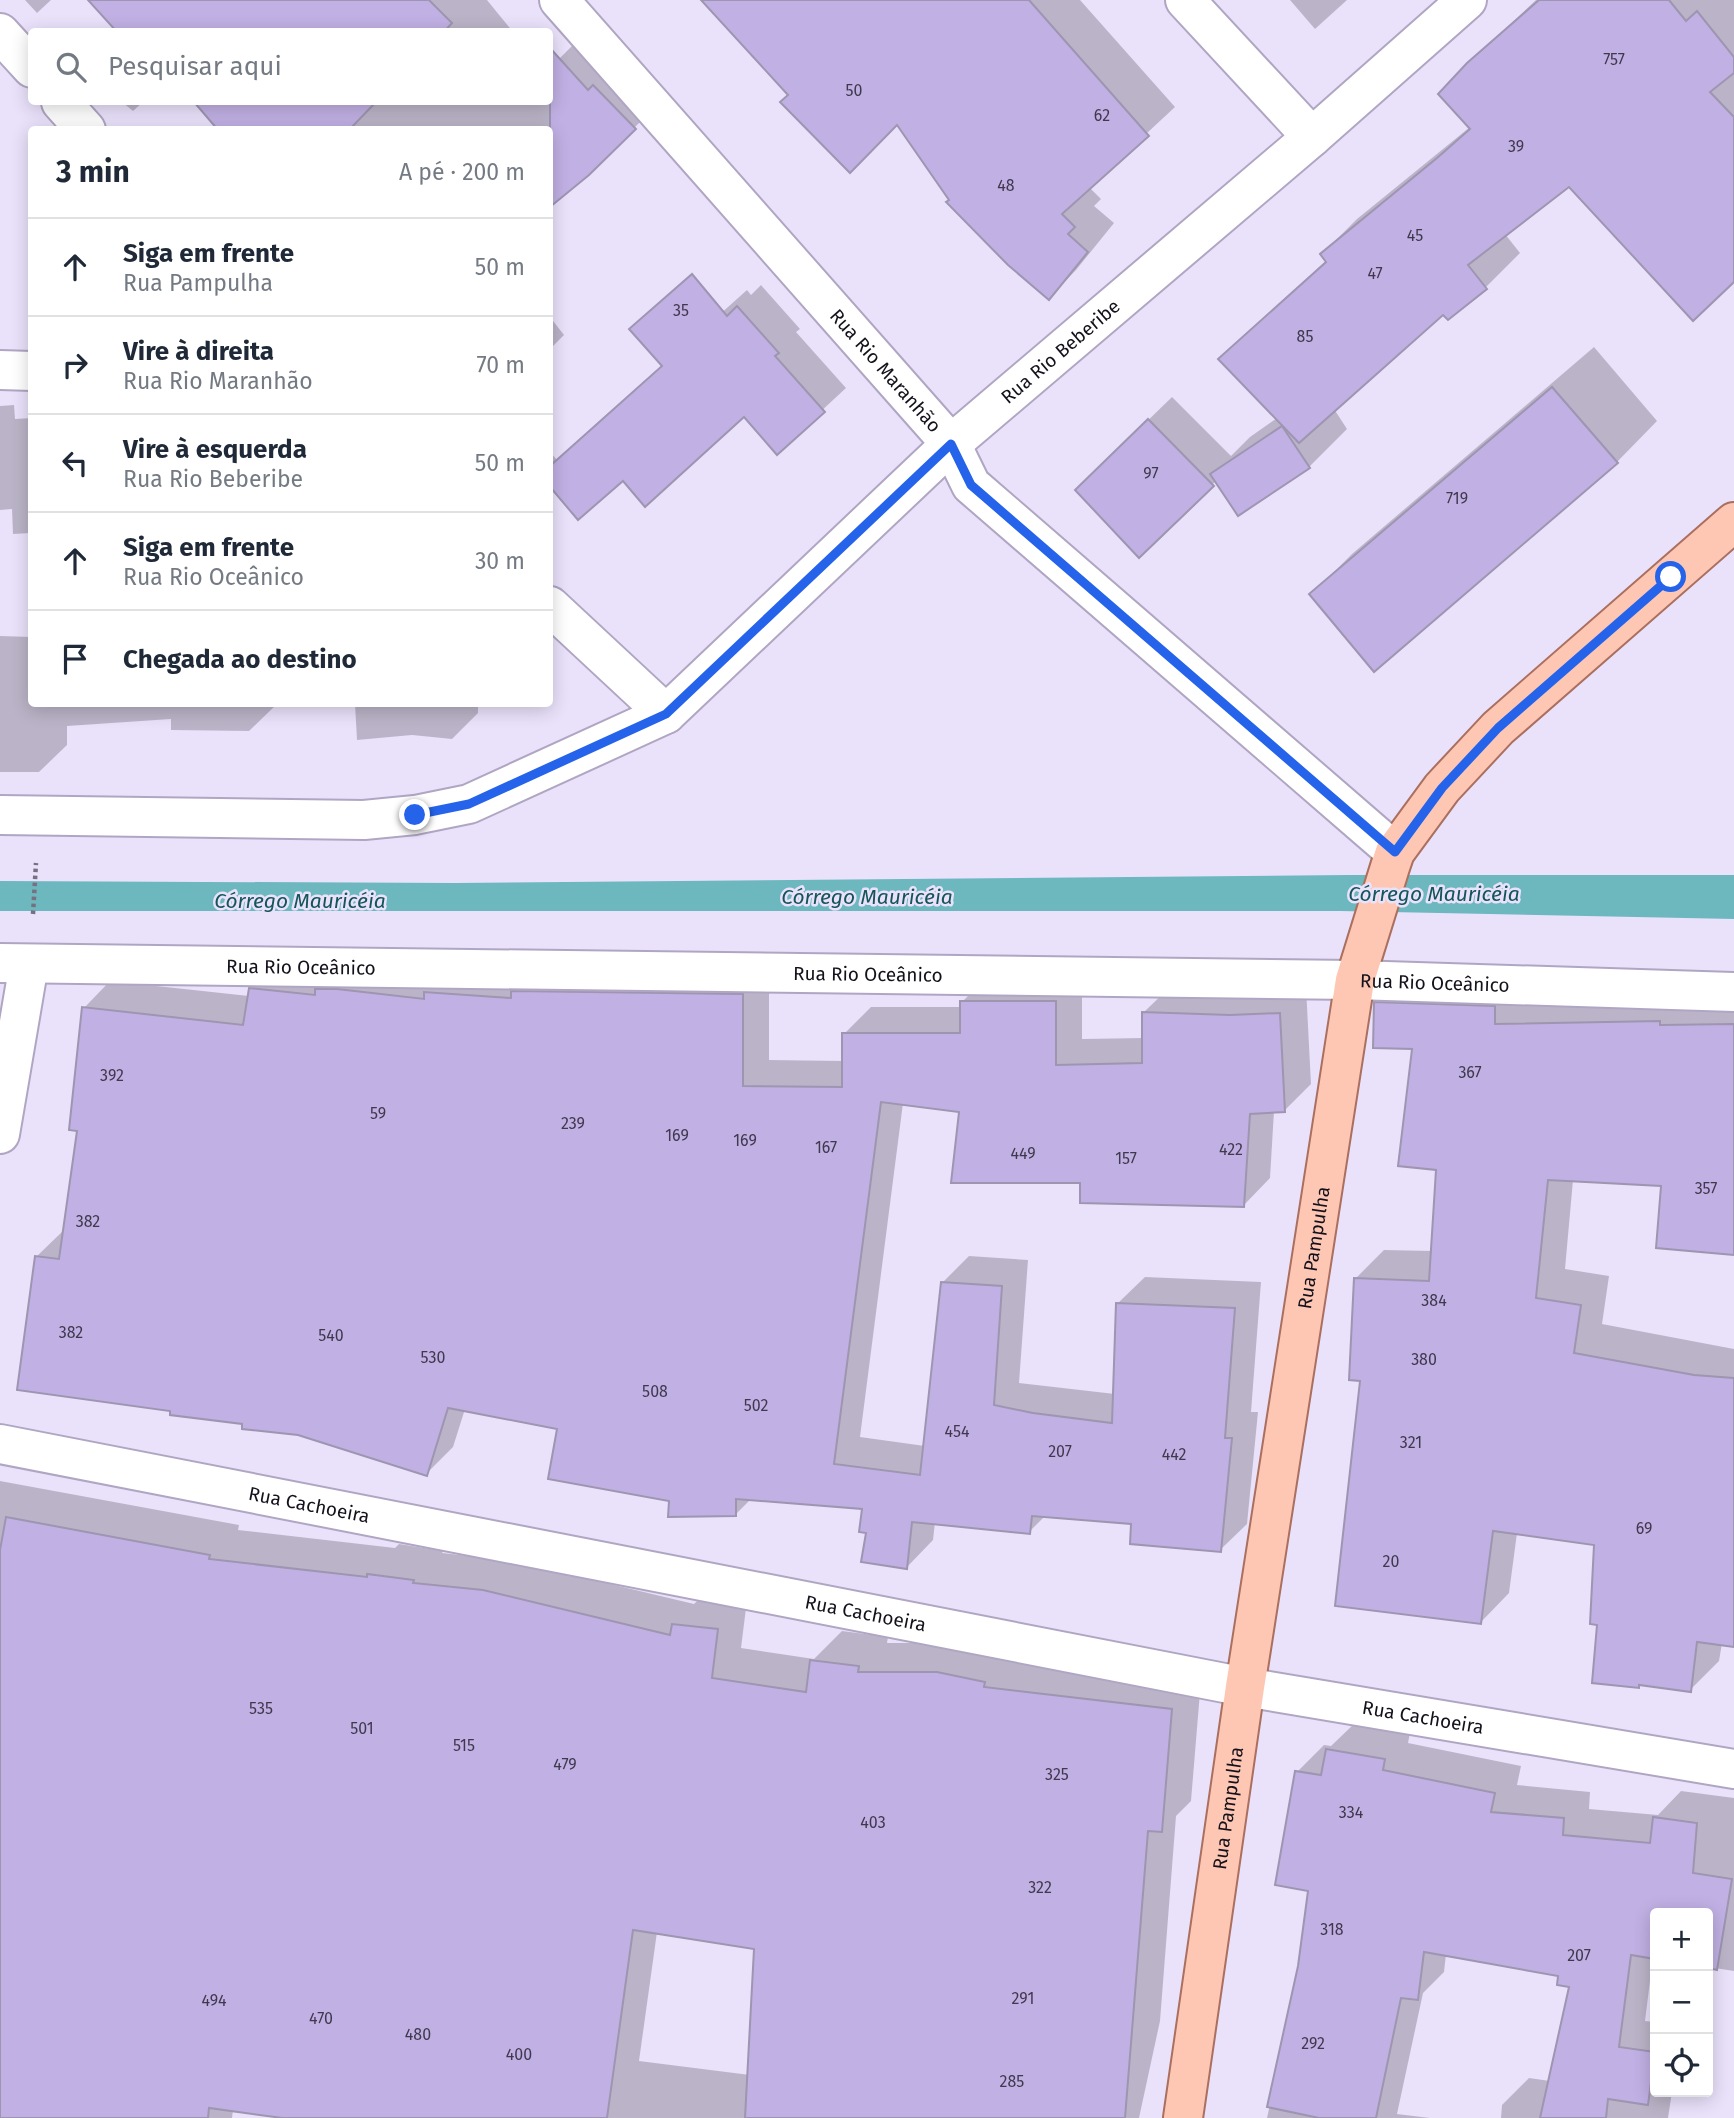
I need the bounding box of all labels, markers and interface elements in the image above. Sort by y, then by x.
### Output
search box [28,28,553,105]
icon: search [52,48,90,86]
house number: 757 [1603,50,1625,69]
text: Pesquisar aqui [108,51,282,82]
house number: 50 [846,81,863,100]
house number: 62 [1094,106,1110,125]
house number: 39 [1508,137,1524,156]
text: 3 min [56,154,130,190]
text: A pé · 200 m [399,158,525,186]
house number: 48 [997,176,1015,195]
house number: 45 [1407,226,1423,245]
text: Siga em frente [123,238,294,269]
icon: ahead [56,248,94,286]
text: 50 m [475,253,525,281]
house number: 47 [1367,264,1383,283]
text: Rua Pampulha [123,269,273,297]
street label: Rua Rio Beberibe [996,294,1124,408]
house number: 35 [673,301,689,320]
street label: Rua Rio Maranhão [825,304,946,437]
house number: 85 [1297,327,1313,346]
text: Vire à direita [123,336,274,367]
icon: right [56,346,94,384]
text: 70 m [476,351,525,379]
text: Rua Rio Maranhão [123,367,313,395]
text: Vire à esquerda [123,434,307,465]
icon: left [56,444,94,482]
text: 50 m [475,449,525,477]
house number: 97 [1143,464,1159,483]
text: Rua Rio Beberibe [123,465,303,493]
house number: 719 [1446,489,1468,508]
text: Siga em frente [123,532,294,563]
icon: ahead [56,542,94,580]
text: 30 m [475,547,525,575]
route start [1655,561,1686,592]
text: Rua Rio Oceânico [123,563,304,591]
icon: arrive [56,640,94,678]
text: Chegada ao destino [123,644,357,675]
route end [399,799,430,830]
water label: Córrego Mauricéia [1348,881,1520,907]
water label: Córrego Mauricéia [781,884,953,910]
water label: Córrego Mauricéia [214,888,386,914]
street label: Rua Rio Oceânico [226,954,376,979]
street label: Rua Rio Oceânico [793,961,943,986]
street label: Rua Rio Oceânico [1360,969,1510,996]
house number: 367 [1458,1063,1482,1082]
house number: 392 [100,1066,124,1085]
house number: 59 [370,1104,386,1123]
house number: 239 [561,1114,585,1133]
house number: 169 [665,1126,689,1145]
house number: 169 [733,1131,757,1150]
house number: 167 [815,1138,837,1157]
house number: 422 [1219,1140,1243,1159]
house number: 449 [1010,1144,1036,1163]
house number: 157 [1115,1149,1137,1168]
house number: 357 [1695,1179,1717,1198]
street label: Rua Pampulha [1292,1185,1334,1311]
house number: 382 [76,1212,100,1231]
house number: 384 [1421,1291,1447,1310]
house number: 382 [59,1323,83,1342]
house number: 540 [318,1326,344,1345]
house number: 530 [421,1348,445,1367]
house number: 380 [1411,1350,1437,1369]
house number: 508 [642,1382,668,1401]
house number: 502 [744,1396,768,1415]
house number: 454 [945,1422,970,1441]
house number: 321 [1400,1433,1422,1452]
house number: 207 [1048,1442,1072,1461]
house number: 442 [1162,1445,1186,1464]
street label: Rua Cachoeira [247,1481,372,1527]
house number: 69 [1636,1519,1652,1538]
house number: 20 [1383,1552,1399,1571]
street label: Rua Cachoeira [803,1590,928,1636]
street label: Rua Cachoeira [1361,1695,1485,1738]
house number: 535 [249,1699,273,1718]
house number: 501 [350,1719,374,1738]
house number: 515 [453,1736,475,1755]
street label: Rua Pampulha [1207,1745,1248,1871]
house number: 479 [553,1755,577,1774]
house number: 325 [1045,1765,1069,1784]
house number: 334 [1339,1803,1364,1822]
house number: 403 [860,1813,886,1832]
house number: 322 [1028,1878,1052,1897]
map controls [1650,1908,1713,2097]
button: + [1650,1908,1713,1971]
house number: 318 [1320,1920,1344,1939]
house number: 207 [1567,1946,1591,1965]
button: − [1650,1971,1713,2034]
house number: 291 [1012,1989,1034,2008]
house number: 494 [202,1991,227,2010]
house number: 470 [309,2009,333,2028]
house number: 480 [405,2025,431,2044]
house number: 292 [1301,2034,1325,2053]
button: locate [1650,2034,1713,2097]
house number: 400 [506,2045,532,2064]
house number: 285 [1000,2072,1024,2091]

